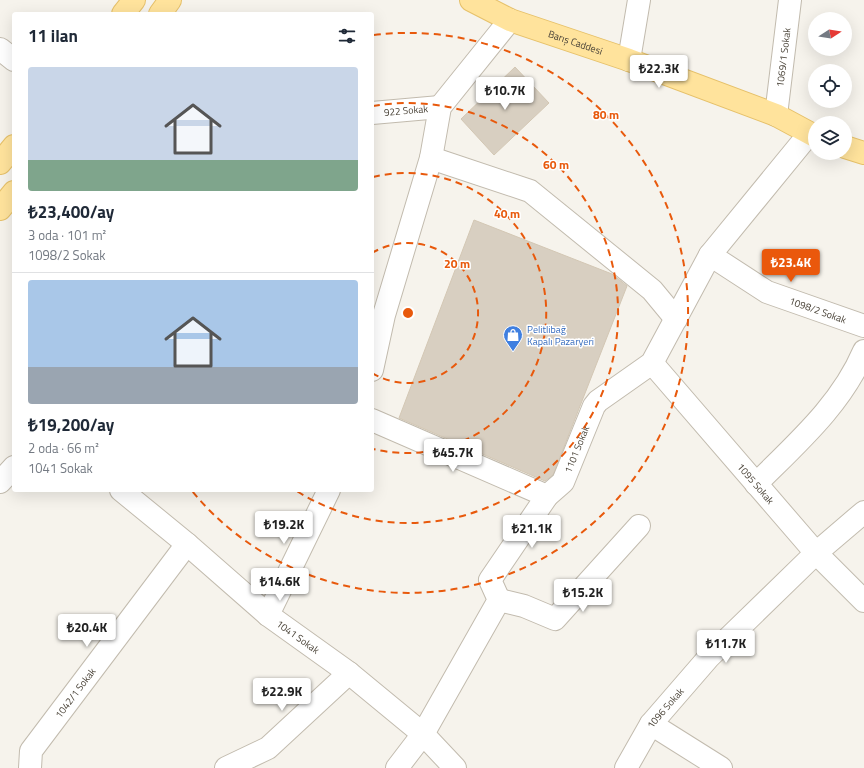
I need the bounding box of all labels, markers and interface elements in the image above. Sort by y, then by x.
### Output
north arrow [808,12,852,56]
map controls [808,12,852,160]
text: 11 ilan [28,23,78,49]
icon: filters [336,25,358,47]
street label: Barış Caddesi [546,26,605,59]
street label: 1069/1 Sokak [772,27,795,88]
pin: ₺22.3K [626,55,692,89]
text: ₺22.3K [639,58,679,78]
button: locate [808,64,852,108]
pin: ₺10.7K [472,77,538,111]
text: ₺10.7K [485,80,525,100]
icon: home [157,93,229,165]
street label: 922 Sokak [383,101,429,120]
text: 80 m [593,105,619,124]
button: layers [808,116,852,160]
text: 60 m [543,155,569,174]
text: ₺23,400/ay [28,199,114,225]
text: 40 m [494,204,520,223]
text: 3 oda · 101 m² [28,225,106,245]
text: 1098/2 Sokak [28,245,105,265]
pin: ₺23.4K [758,249,824,283]
text: ₺23.4K [771,252,811,272]
text: 20 m [444,254,470,273]
street label: 1098/2 Sokak [787,293,849,327]
icon: home [157,306,229,378]
centre of rings [401,306,415,320]
place label: Pelitlibağ Kapalı Pazaryeri [527,322,594,349]
shop icon: Pelitlibağ Kapalı Pazaryeri [502,324,524,352]
text: ₺19,200/ay [28,412,114,438]
street label: 1101 Sokak [560,423,593,475]
text: 2 oda · 66 m² [28,438,99,458]
pin: ₺45.7K [420,439,486,473]
text: ₺45.7K [433,442,473,462]
text: 1041 Sokak [28,458,93,478]
street label: 1095 Sokak [734,460,778,508]
pin: ₺19.2K [251,511,317,545]
text: ₺19.2K [264,514,304,534]
pin: ₺21.1K [499,515,565,549]
text: ₺21.1K [512,518,552,538]
pin: ₺14.6K [247,568,313,602]
text: ₺14.6K [260,571,300,591]
pin: ₺15.2K [550,579,616,613]
text: ₺15.2K [563,582,603,602]
pin: ₺20.4K [54,614,120,648]
street label: 1041 Sokak [273,616,323,658]
text: ₺20.4K [67,617,107,637]
pin: ₺11.7K [693,630,759,664]
text: ₺11.7K [706,633,746,653]
street label: 1042/1 Sokak [51,665,99,721]
pin: ₺22.9K [249,678,315,712]
text: ₺22.9K [262,681,302,701]
street label: 1096 Sokak [643,684,688,731]

